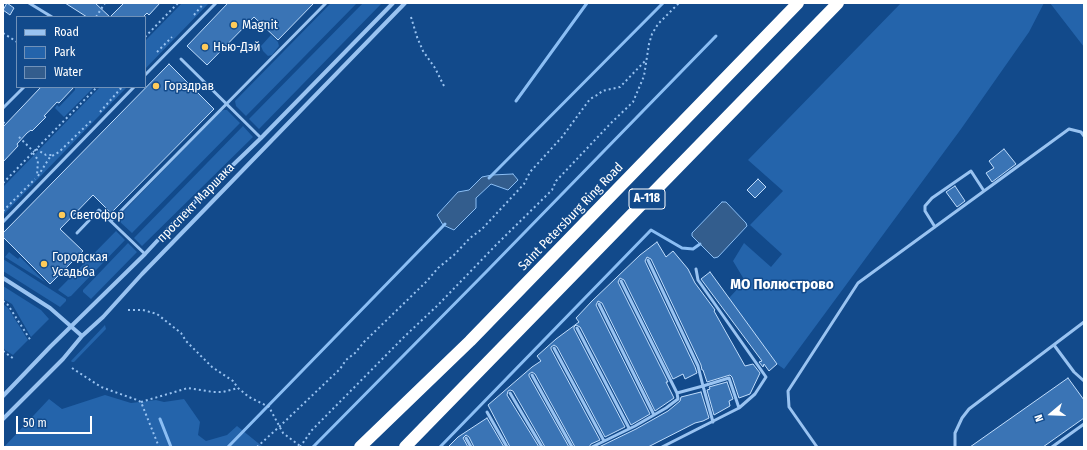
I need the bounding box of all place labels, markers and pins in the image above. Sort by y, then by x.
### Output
place label: Magnit [242,17,278,33]
marker: Magnit [229,20,239,30]
place label: Нью-Дэй [213,39,260,55]
marker: Нью-Дэй [200,42,210,52]
place label: Горздрав [164,78,214,94]
marker: Горздрав [151,81,161,91]
place label: Светофор [70,207,124,223]
marker: Светофор [57,210,67,220]
place label: Городская Усадьба [52,249,108,280]
marker: Городская Усадьба [39,259,49,269]

